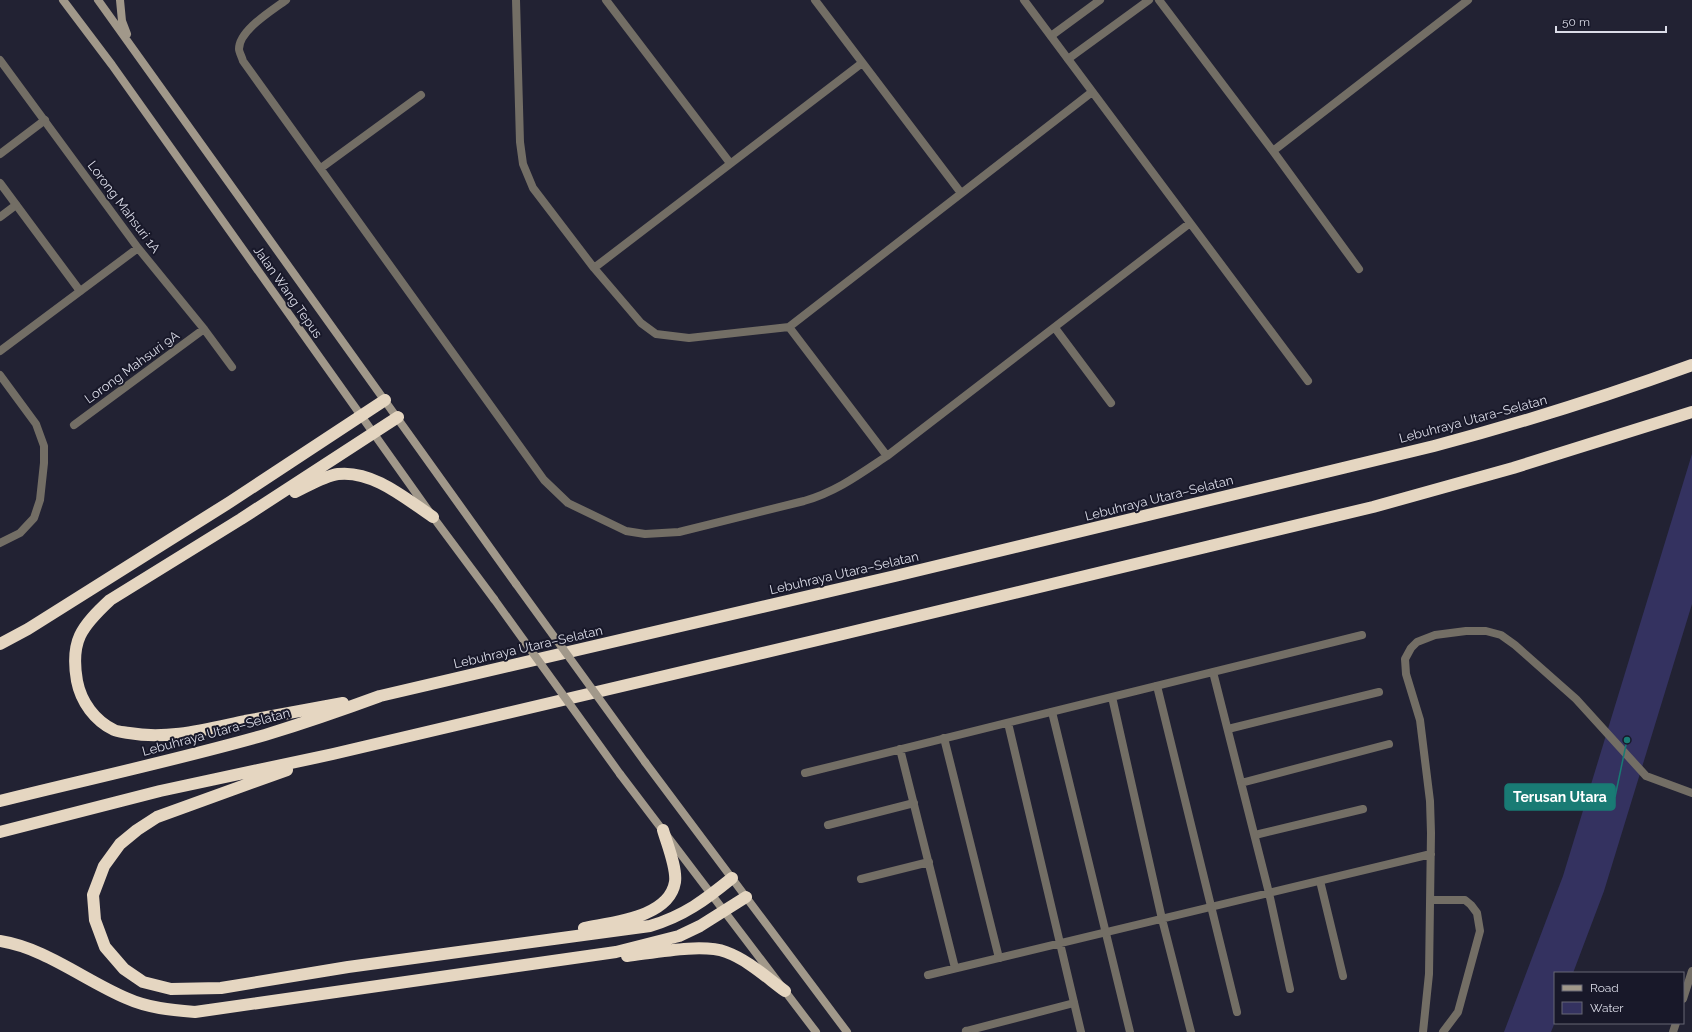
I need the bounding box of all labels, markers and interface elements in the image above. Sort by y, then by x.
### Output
scale bar [1556,8,1666,34]
text: 50 m [1562,15,1590,29]
street label: Lorong Mahsuri 1A [85,158,164,256]
street label: Jalan Wang Tepus [251,243,325,341]
street label: Lorong Mahsuri 9A [82,328,182,406]
street label: Lebuhraya Utara–Selatan [1397,392,1549,446]
street label: Lebuhraya Utara–Selatan [1083,472,1235,524]
street label: Lebuhraya Utara–Selatan [768,549,920,597]
street label: Lebuhraya Utara–Selatan [452,623,604,671]
street label: Lebuhraya Utara–Selatan [140,705,292,759]
callout: Terusan Utara [1505,784,1615,810]
text: Terusan Utara [1513,789,1607,805]
legend [1554,972,1684,1024]
text: Road [1590,981,1619,995]
text: Water [1590,1001,1624,1015]

